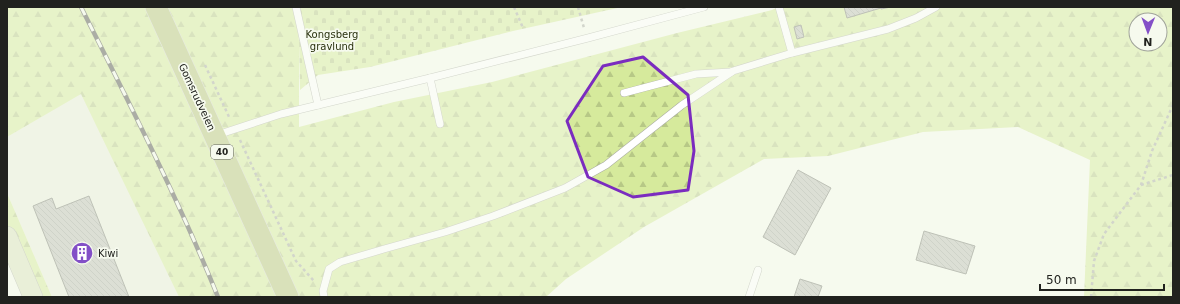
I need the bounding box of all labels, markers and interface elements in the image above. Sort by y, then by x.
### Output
north arrow [1128,12,1168,52]
park label: Kongsberg gravlund [306,29,358,52]
text: N [1143,35,1153,48]
street label: Gomsrudveien [177,62,217,132]
road number: 40 [211,145,233,159]
building icon: Kiwi [69,240,95,266]
place label: Kiwi [98,248,118,259]
scale bar [1040,266,1164,292]
text: 50 m [1046,273,1077,287]

